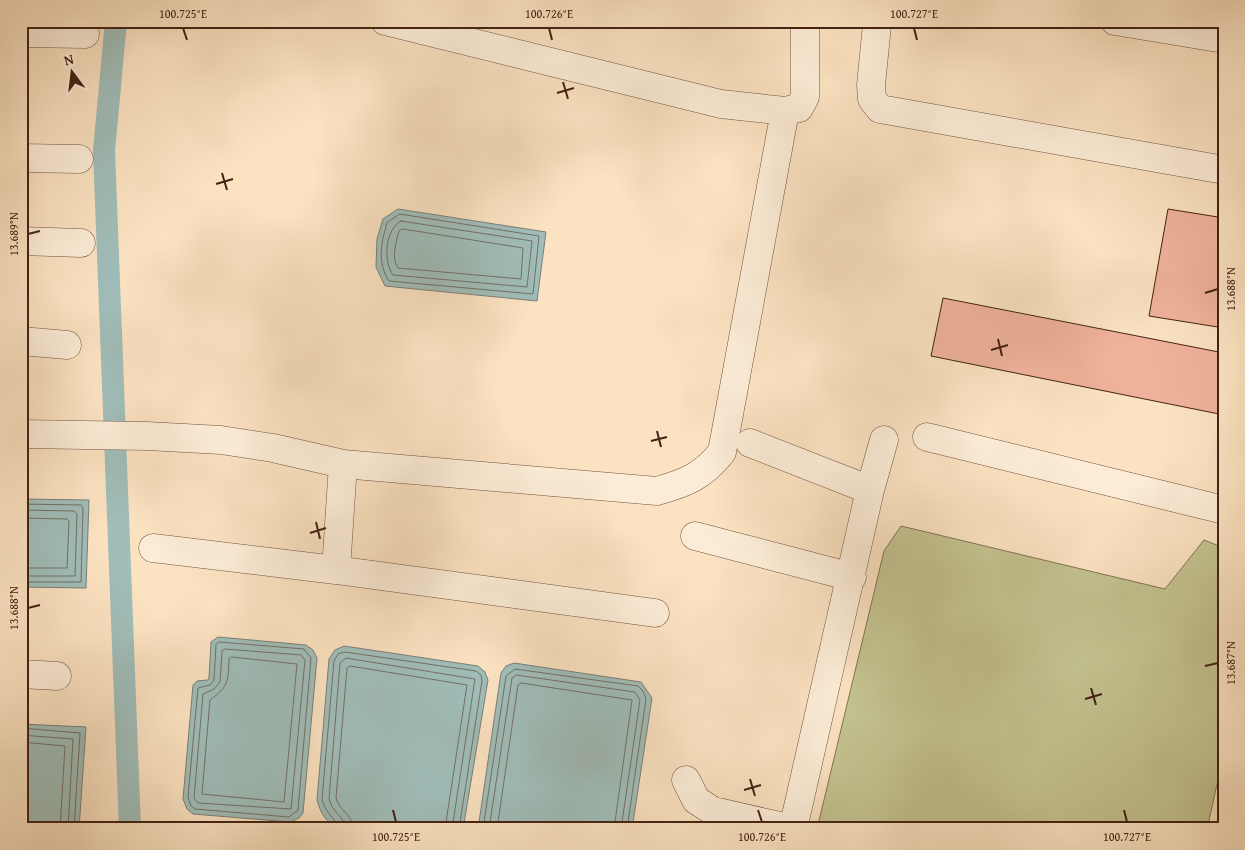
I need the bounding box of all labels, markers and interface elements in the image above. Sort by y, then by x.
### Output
text: 100.725°E [159,5,207,22]
text: 100.726°E [525,5,573,22]
text: 100.727°E [890,5,938,22]
north arrow [48,48,98,98]
text: N [62,48,76,70]
text: 13.689°N [5,212,22,256]
text: 13.688°N [1222,267,1239,311]
text: 13.688°N [5,586,22,630]
text: 13.687°N [1222,641,1239,685]
text: 100.725°E [372,828,420,845]
text: 100.726°E [738,828,786,845]
text: 100.727°E [1103,828,1151,845]

